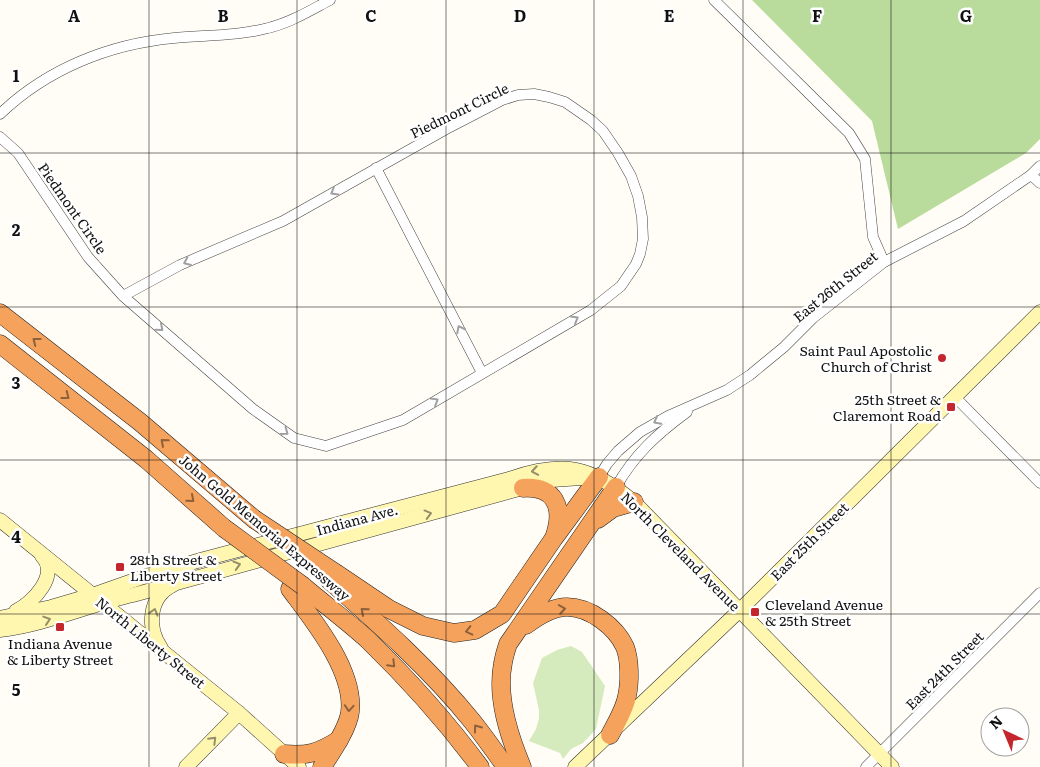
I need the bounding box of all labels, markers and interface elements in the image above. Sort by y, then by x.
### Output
text: A [68,3,80,27]
text: B [217,3,229,27]
text: C [365,3,377,27]
text: D [514,3,526,27]
text: E [664,3,675,27]
text: F [812,3,822,27]
text: G [960,3,972,27]
text: 1 [13,63,20,87]
street label: Piedmont Circle [406,77,512,143]
street label: Piedmont Circle [34,158,112,258]
one-way arrow [330,186,339,196]
text: 2 [12,217,21,241]
street label: East 26th Street [789,245,882,326]
one-way arrow [183,256,192,267]
one-way arrow [570,315,579,325]
one-way arrow [155,322,164,331]
one-way arrow [456,326,466,335]
one-way arrow [32,338,42,347]
place label: Saint Paul Apostolic Church of Christ [800,340,932,376]
marker: Saint Paul Apostolic Church of Christ [936,352,948,364]
text: 3 [12,370,21,394]
place label: 25th Street & Claremont Road [833,389,941,425]
one-way arrow [60,390,69,399]
one-way arrow [429,397,438,407]
marker: 25th Street & Claremont Road [945,401,957,413]
one-way arrow [654,415,663,425]
one-way arrow [279,426,289,435]
one-way arrow [160,439,169,448]
street label: John Gold Memorial Expressway [175,449,356,605]
one-way arrow [530,466,539,476]
street label: North Cleveland Avenue [617,487,745,615]
one-way arrow [186,493,195,502]
street label: East 25th Street [766,497,853,584]
street label: Indiana Ave. [314,498,400,540]
one-way arrow [423,509,432,520]
text: 4 [11,524,21,548]
place label: 28th Street & Liberty Street [130,549,222,585]
marker: 28th Street & Liberty Street [114,561,126,573]
one-way arrow [233,561,241,571]
street label: North Liberty Street [92,592,210,693]
place label: Cleveland Avenue & 25th Street [765,594,883,630]
one-way arrow [559,604,567,615]
marker: Cleveland Avenue & 25th Street [749,606,761,618]
one-way arrow [148,608,158,616]
one-way arrow [361,608,370,617]
one-way arrow [43,615,51,625]
marker: Indiana Avenue & Liberty Street [54,621,66,633]
one-way arrow [465,625,474,636]
street label: East 24th Street [900,626,988,714]
place label: Indiana Avenue & Liberty Street [7,633,113,669]
one-way arrow [386,659,395,668]
text: 5 [12,677,21,701]
one-way arrow [344,705,355,713]
north arrow [980,707,1030,757]
text: N [984,710,1007,733]
one-way arrow [475,725,483,734]
one-way arrow [207,737,216,746]

